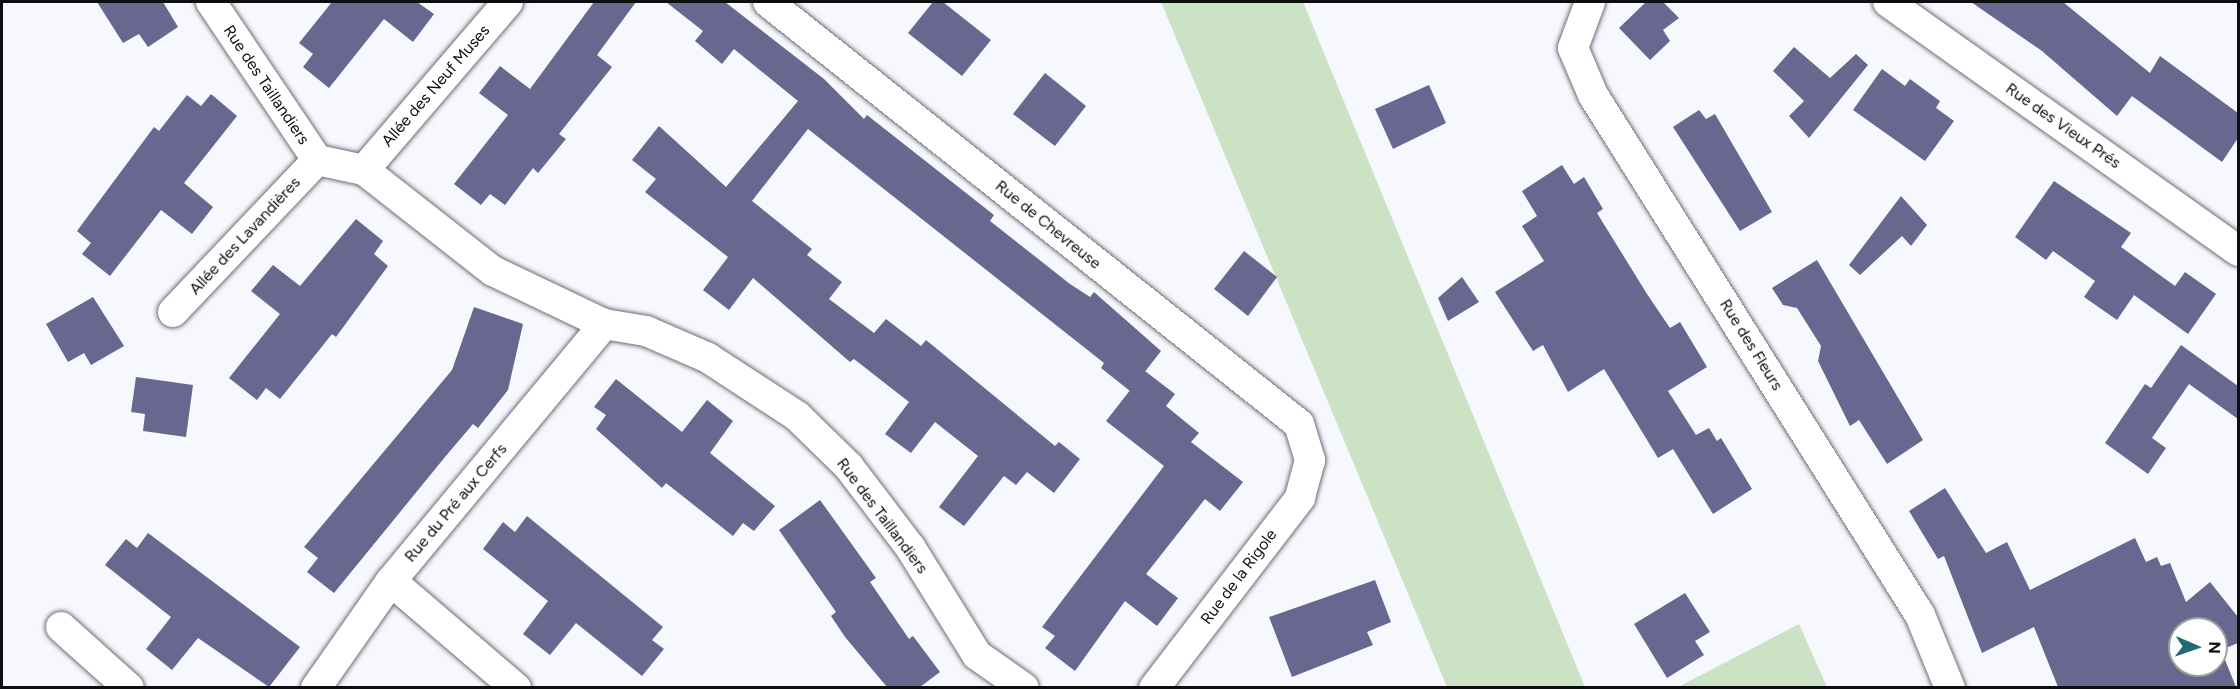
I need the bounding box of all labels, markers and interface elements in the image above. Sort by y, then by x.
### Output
street label: Allée des Neuf Muses [378,21,494,151]
street label: Rue des Taillandiers [219,22,313,148]
street label: Rue des Vieux Prés [2002,79,2124,173]
street label: Allée des Lavandières [186,173,304,299]
street label: Rue de Chevreuse [991,177,1105,273]
street label: Rue des Fleurs [1715,296,1787,394]
street label: Rue du Pré aux Cerfs [401,440,511,566]
street label: Rue des Taillandiers [832,454,932,578]
street label: Rue de la Rigole [1197,526,1281,628]
north arrow [2168,617,2228,677]
text: N [2205,641,2224,654]

